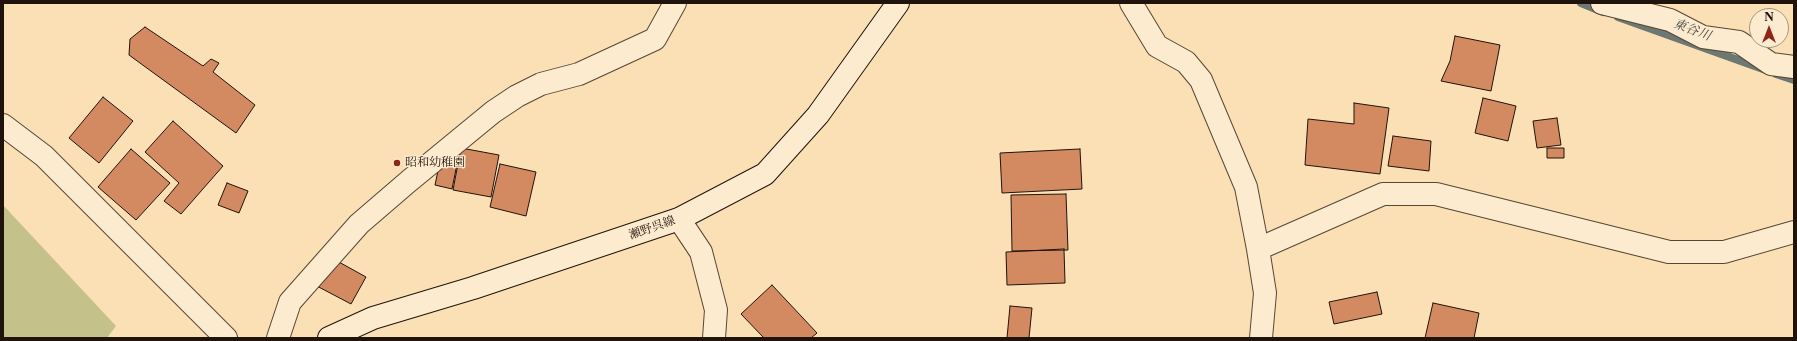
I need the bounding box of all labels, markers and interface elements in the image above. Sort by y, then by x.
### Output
north arrow [1749,8,1789,48]
text: N [1764,10,1774,24]
water label: 東谷川 [1671,16,1713,44]
place label: 昭和幼稚園 [405,156,465,170]
marker: 昭和幼稚園 [392,158,402,168]
street label: 瀬野呉線 [627,213,677,243]

